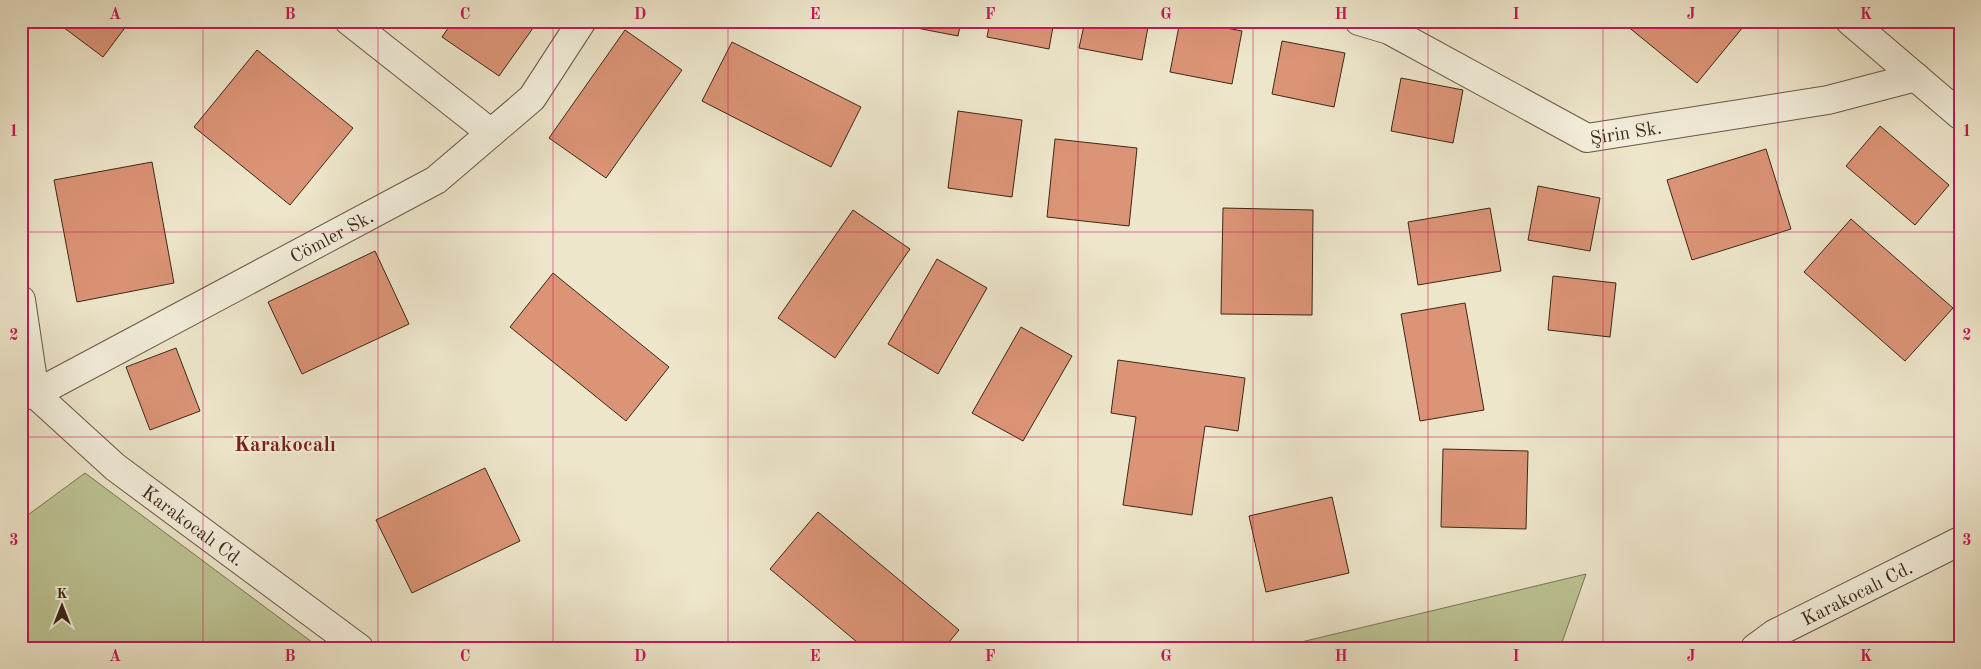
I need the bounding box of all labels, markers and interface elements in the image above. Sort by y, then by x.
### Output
text: A [109,7,121,23]
text: B [284,7,296,23]
text: C [460,7,470,23]
text: D [634,7,646,23]
text: E [809,7,821,23]
text: F [985,7,996,23]
text: G [1160,7,1172,23]
text: H [1334,7,1348,23]
text: I [1512,7,1520,23]
text: J [1687,7,1696,23]
text: K [1860,7,1872,23]
street label: Şirin Sk. [1589,119,1663,149]
text: 1 [9,124,19,140]
text: 1 [1962,124,1972,140]
street label: Cömler Sk. [288,208,377,268]
text: 2 [9,328,19,344]
text: 2 [1962,328,1972,344]
district label: Karakocalı [234,435,336,456]
street label: Karakocalı Cd. [138,483,246,571]
text: 3 [9,533,19,549]
text: 3 [1962,533,1972,549]
street label: Karakocalı Cd. [1799,559,1916,631]
north arrow [38,582,88,632]
text: K [57,587,68,601]
text: A [109,649,121,665]
text: B [284,649,296,665]
text: C [460,649,470,665]
text: D [634,649,646,665]
text: E [809,649,821,665]
text: F [985,649,996,665]
text: G [1160,649,1172,665]
text: H [1334,649,1348,665]
text: I [1512,649,1520,665]
text: J [1687,649,1696,665]
text: K [1860,649,1872,665]

